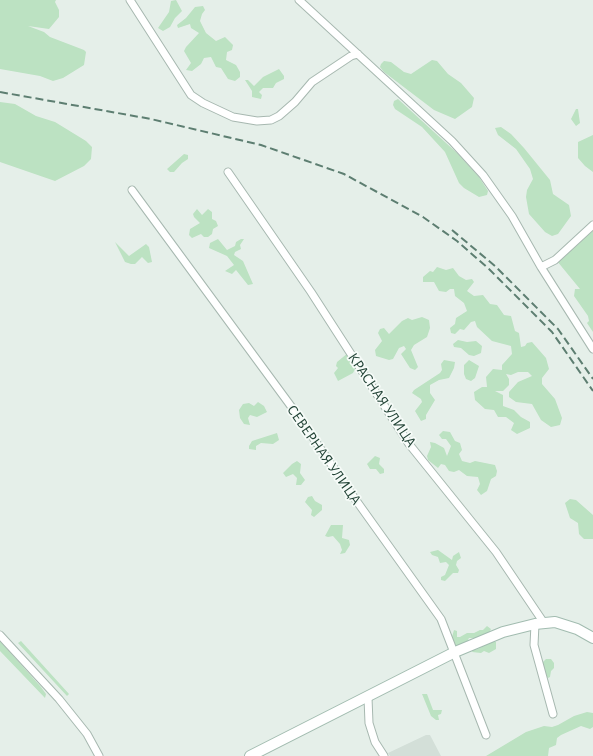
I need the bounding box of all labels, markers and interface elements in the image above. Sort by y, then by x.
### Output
street label: КРАСНАЯ УЛИЦА [344,349,420,451]
street label: СЕВЕРНАЯ УЛИЦА [283,402,365,508]

